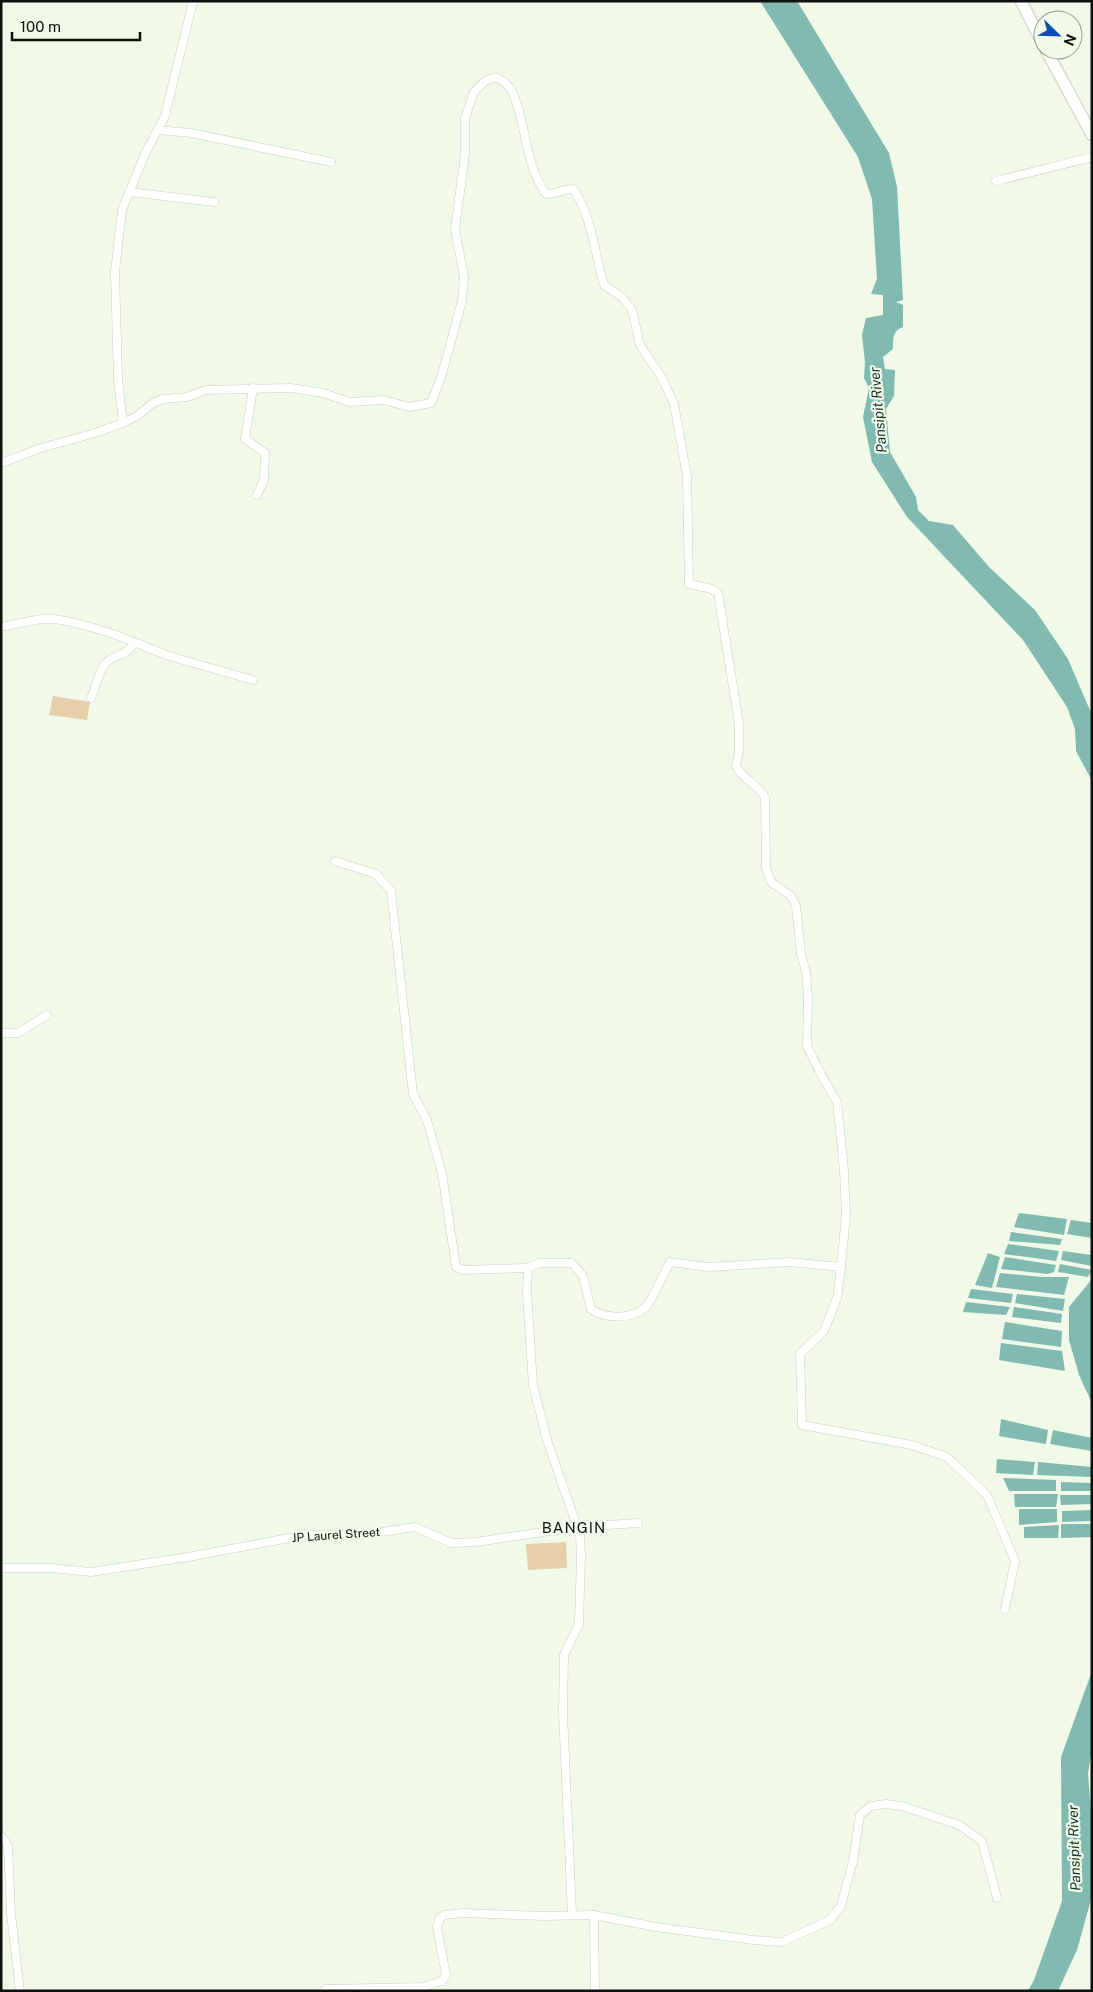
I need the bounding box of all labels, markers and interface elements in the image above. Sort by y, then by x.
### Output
scale bar [12,10,140,42]
north arrow [1033,10,1083,60]
text: 100 m [20,18,61,35]
text: N [1060,32,1079,48]
water label: Pansipit River [866,366,890,454]
district label: BANGIN [542,1519,606,1536]
street label: JP Laurel Street [291,1525,381,1545]
water label: Pansipit River [1064,1804,1083,1891]

